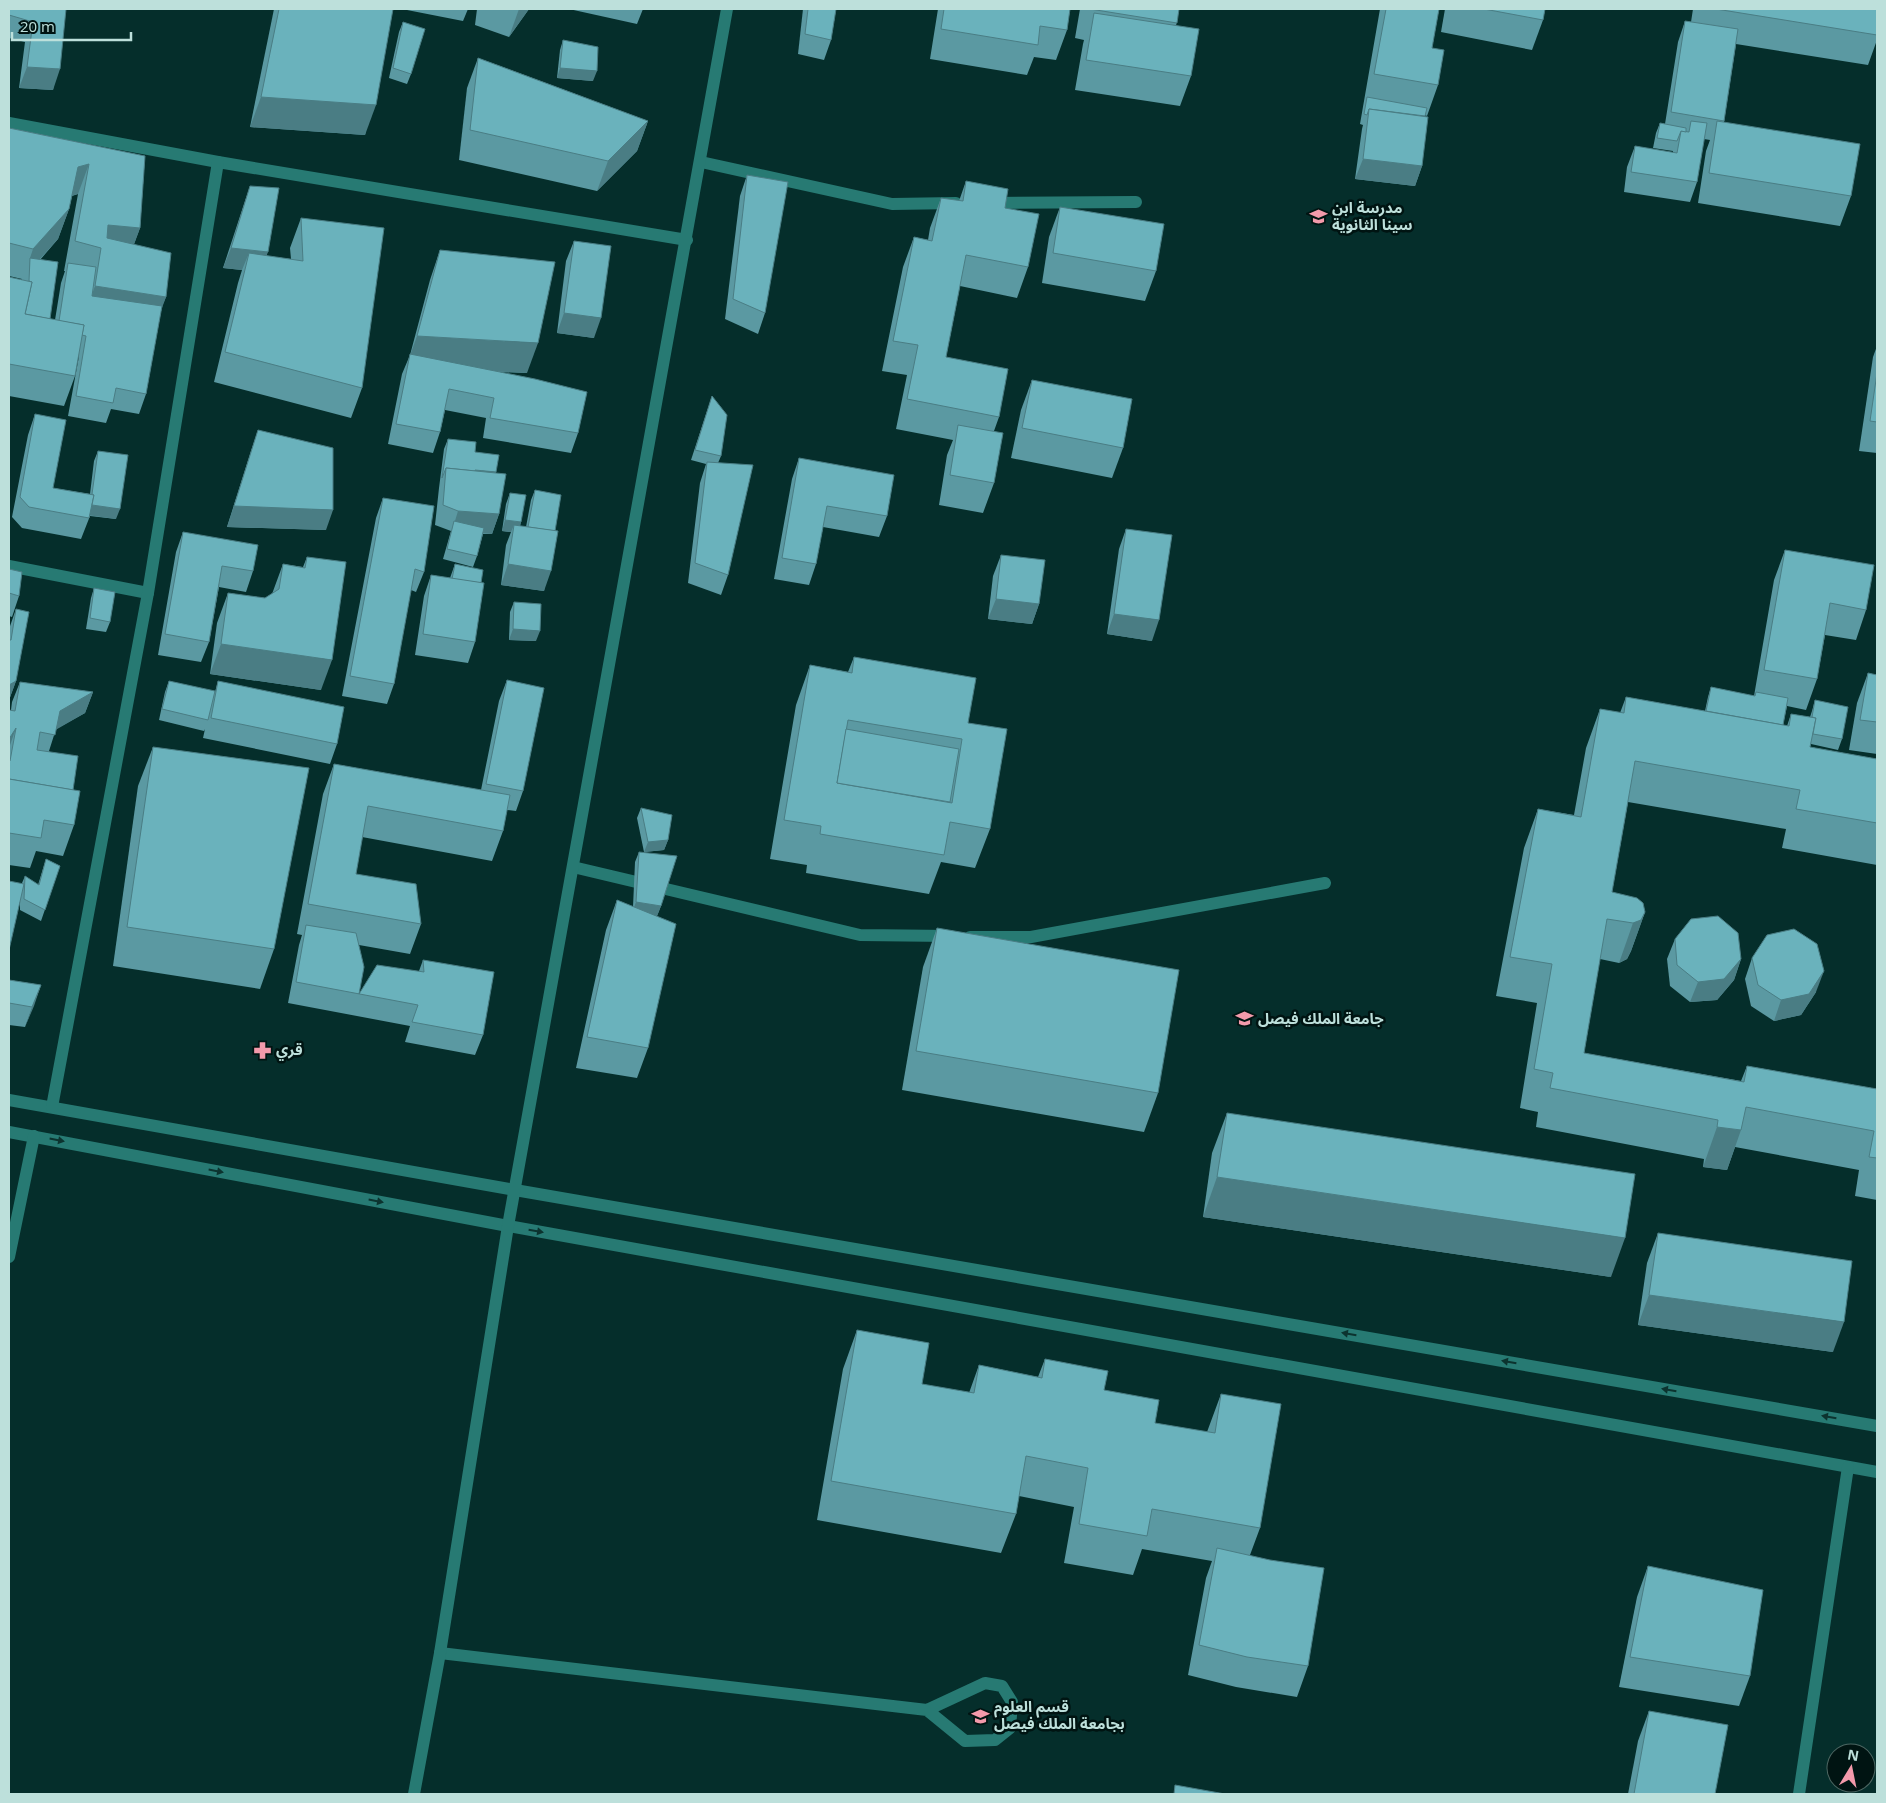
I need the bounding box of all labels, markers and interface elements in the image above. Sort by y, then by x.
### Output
scale bar [12,10,131,42]
text: 20 m [20,16,55,36]
place label: مدرسة ابن سينا الثانوية [1332,197,1413,234]
school or university icon: مدرسة ابن سينا الثانوية [1308,207,1328,227]
place label: جامعة الملك فيصل [1258,1008,1384,1028]
school or university icon: جامعة الملك فيصل [1234,1009,1254,1029]
place label: قري [276,1039,303,1061]
pharmacy icon: قري [252,1040,272,1060]
one-way arrow [49,1137,65,1145]
one-way arrow [209,1167,225,1175]
one-way arrow [368,1197,384,1205]
one-way arrow [528,1228,544,1236]
one-way arrow [1340,1330,1356,1338]
one-way arrow [1501,1358,1517,1366]
one-way arrow [1661,1385,1677,1393]
one-way arrow [1821,1413,1837,1421]
place label: قسم العلوم بجامعة الملك فيصل [994,1696,1125,1733]
school or university icon: قسم العلوم بجامعة الملك فيصل [970,1706,990,1726]
north arrow [1826,1743,1876,1793]
text: N [1846,1744,1861,1765]

